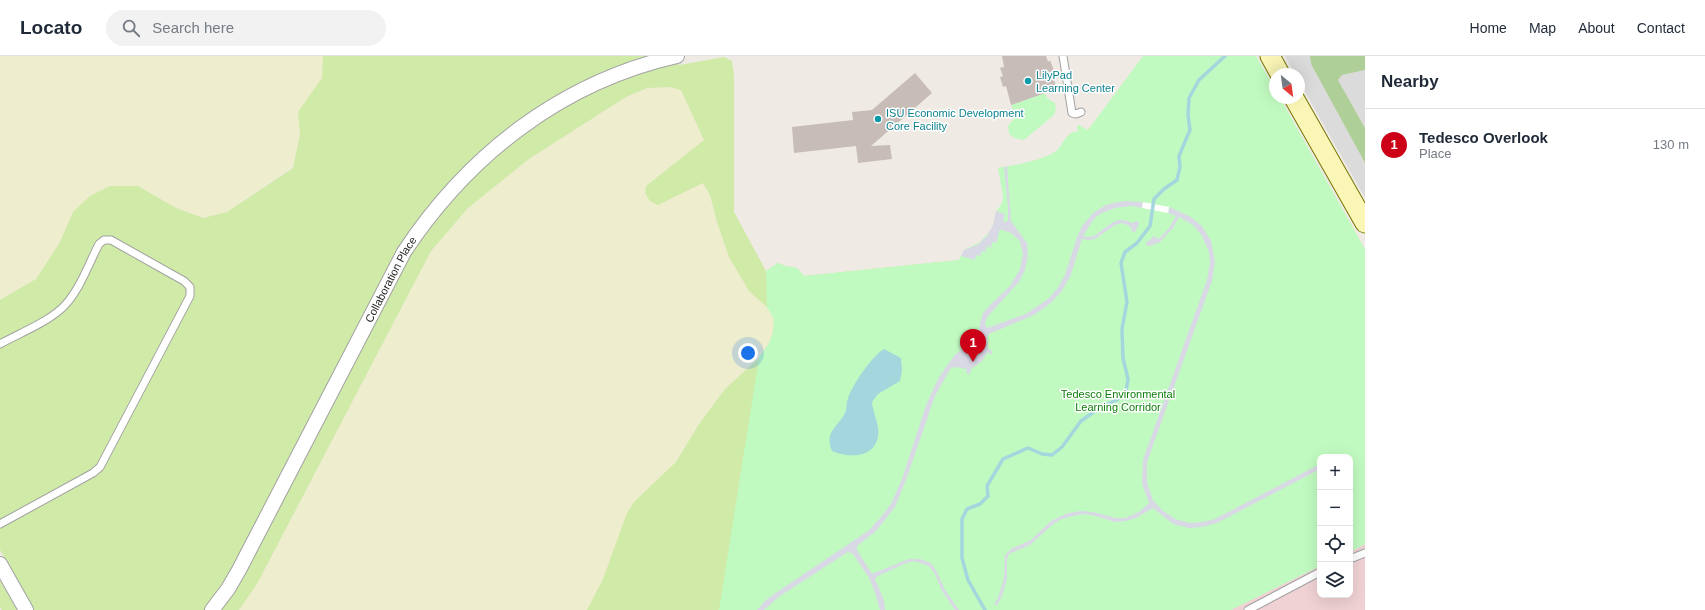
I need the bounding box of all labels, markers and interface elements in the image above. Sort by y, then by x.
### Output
search box [106,10,386,46]
text: Locato [20,17,82,38]
icon: search [120,17,142,39]
text: Search here [152,19,234,36]
text: Home [1470,20,1507,36]
text: Map [1529,20,1556,36]
text: About [1578,20,1615,36]
text: Contact [1637,20,1685,36]
north arrow [1269,68,1305,104]
place label: LilyPad Learning Center [1036,69,1115,94]
text: Nearby [1381,72,1439,91]
marker: LilyPad Learning Center [1023,76,1033,86]
place label: ISU Economic Development Core Facility [886,107,1024,132]
marker: ISU Economic Development Core Facility [873,114,883,124]
text: Tedesco Overlook [1419,129,1548,146]
text: 1 [1390,137,1398,152]
text: 130 m [1653,137,1689,152]
text: Place [1419,146,1452,161]
street label: Collaboration Place [363,234,419,324]
pin: 1 [960,329,986,362]
your location [738,343,758,363]
park label: Tedesco Environmental Learning Corridor [1061,388,1175,413]
map controls [1317,454,1353,598]
button: + [1317,454,1353,490]
button: − [1317,490,1353,526]
button: locate [1317,526,1353,562]
button: layers [1317,562,1353,598]

